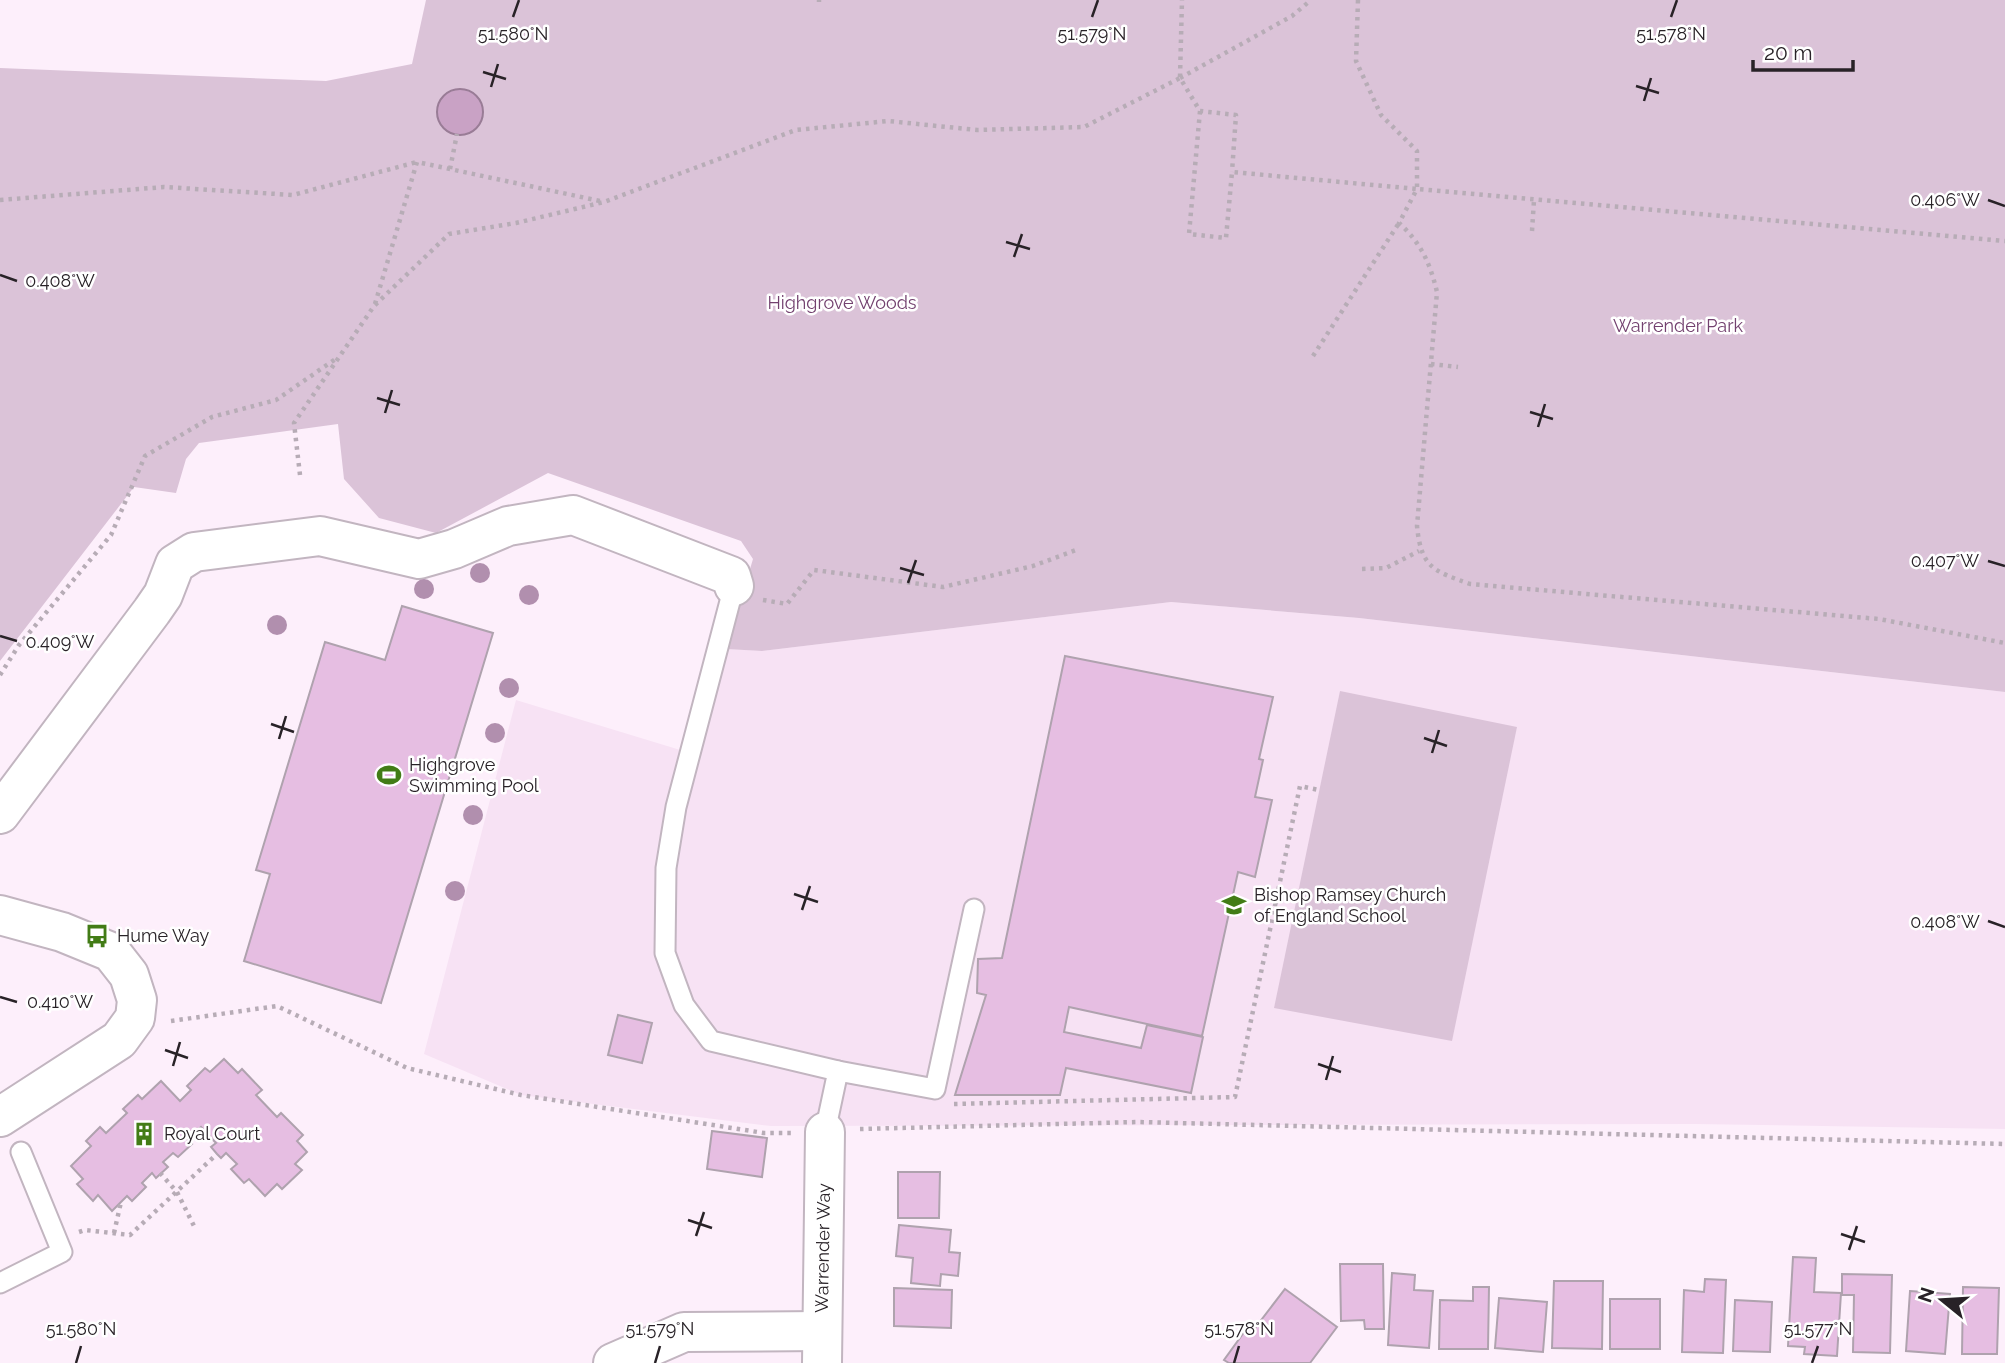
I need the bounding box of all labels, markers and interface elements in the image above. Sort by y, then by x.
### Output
text: 51.580°N [478,23,548,44]
text: 51.579°N [1058,23,1126,44]
text: 51.578°N [1636,23,1706,44]
scale bar [1753,28,1853,72]
text: 20 m [1764,40,1812,65]
text: 0.406°W [1910,189,1980,210]
text: 0.408°W [25,270,95,291]
park label: Highgrove Woods [767,292,917,313]
park label: Warrender Park [1613,315,1744,336]
text: 0.407°W [1911,550,1979,571]
text: 0.409°W [26,631,95,652]
place label: Highgrove Swimming Pool [409,754,539,796]
sports icon: Highgrove Swimming Pool [375,761,403,789]
place label: Bishop Ramsey Church of England School [1254,884,1446,926]
school or university icon: Bishop Ramsey Church of England School [1220,891,1248,919]
text: 0.408°W [1910,911,1980,932]
bus stop icon: Hume Way [83,922,111,950]
place label: Hume Way [117,925,209,946]
text: 0.410°W [27,991,93,1012]
building icon: Royal Court [130,1120,158,1148]
place label: Royal Court [164,1123,260,1144]
street label: Warrender Way [811,1183,834,1313]
north arrow [1907,1265,1977,1335]
text: N [1913,1284,1939,1305]
text: 51.580°N [46,1318,116,1339]
text: 51.579°N [626,1318,694,1339]
text: 51.578°N [1204,1318,1274,1339]
text: 51.577°N [1784,1318,1852,1339]

